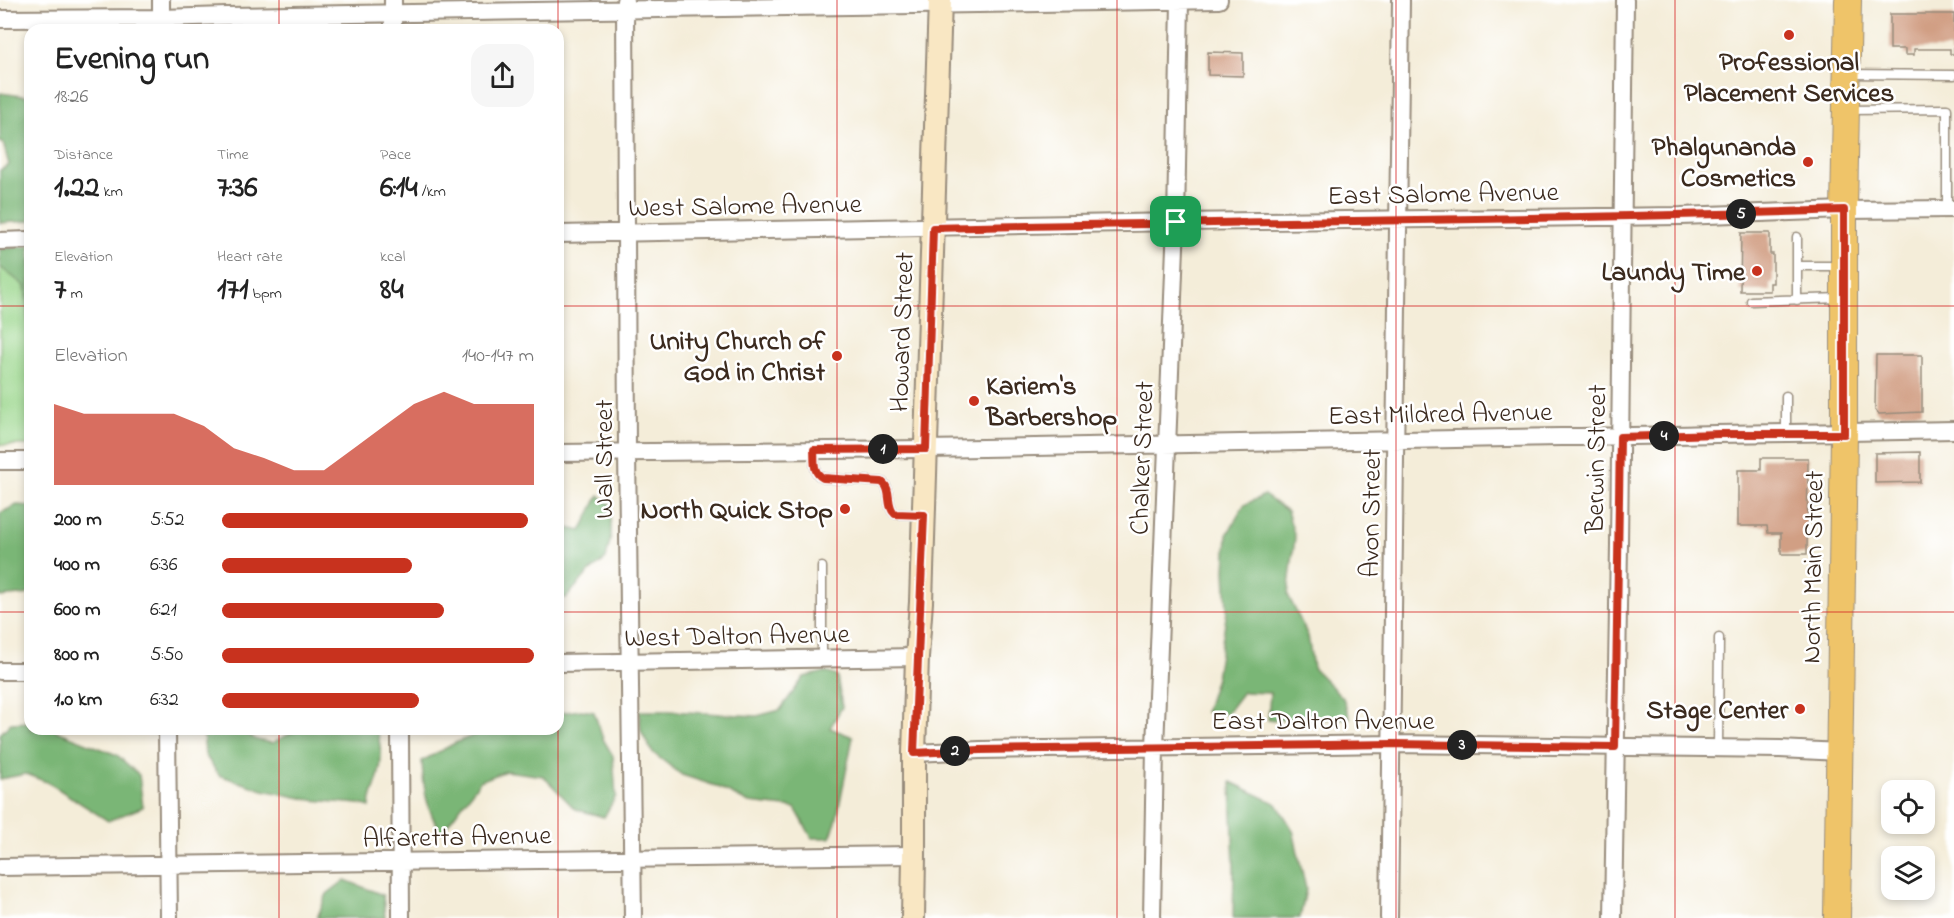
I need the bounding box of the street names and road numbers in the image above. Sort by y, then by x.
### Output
street label: East Salome Avenue [1327,174,1560,217]
street label: West Salome Avenue [628,186,863,229]
street label: Howard Street [881,251,926,413]
street label: Chalker Street [1121,381,1166,536]
street label: Berwin Street [1577,384,1618,535]
street label: East Mildred Avenue [1327,394,1554,437]
street label: Wall Street [586,399,625,519]
street label: Avon Street [1352,448,1393,578]
street label: North Main Street [1793,470,1836,664]
street label: West Dalton Avenue [624,616,851,659]
street label: East Dalton Avenue [1211,703,1436,742]
street label: Alfaretta Avenue [362,817,553,860]

